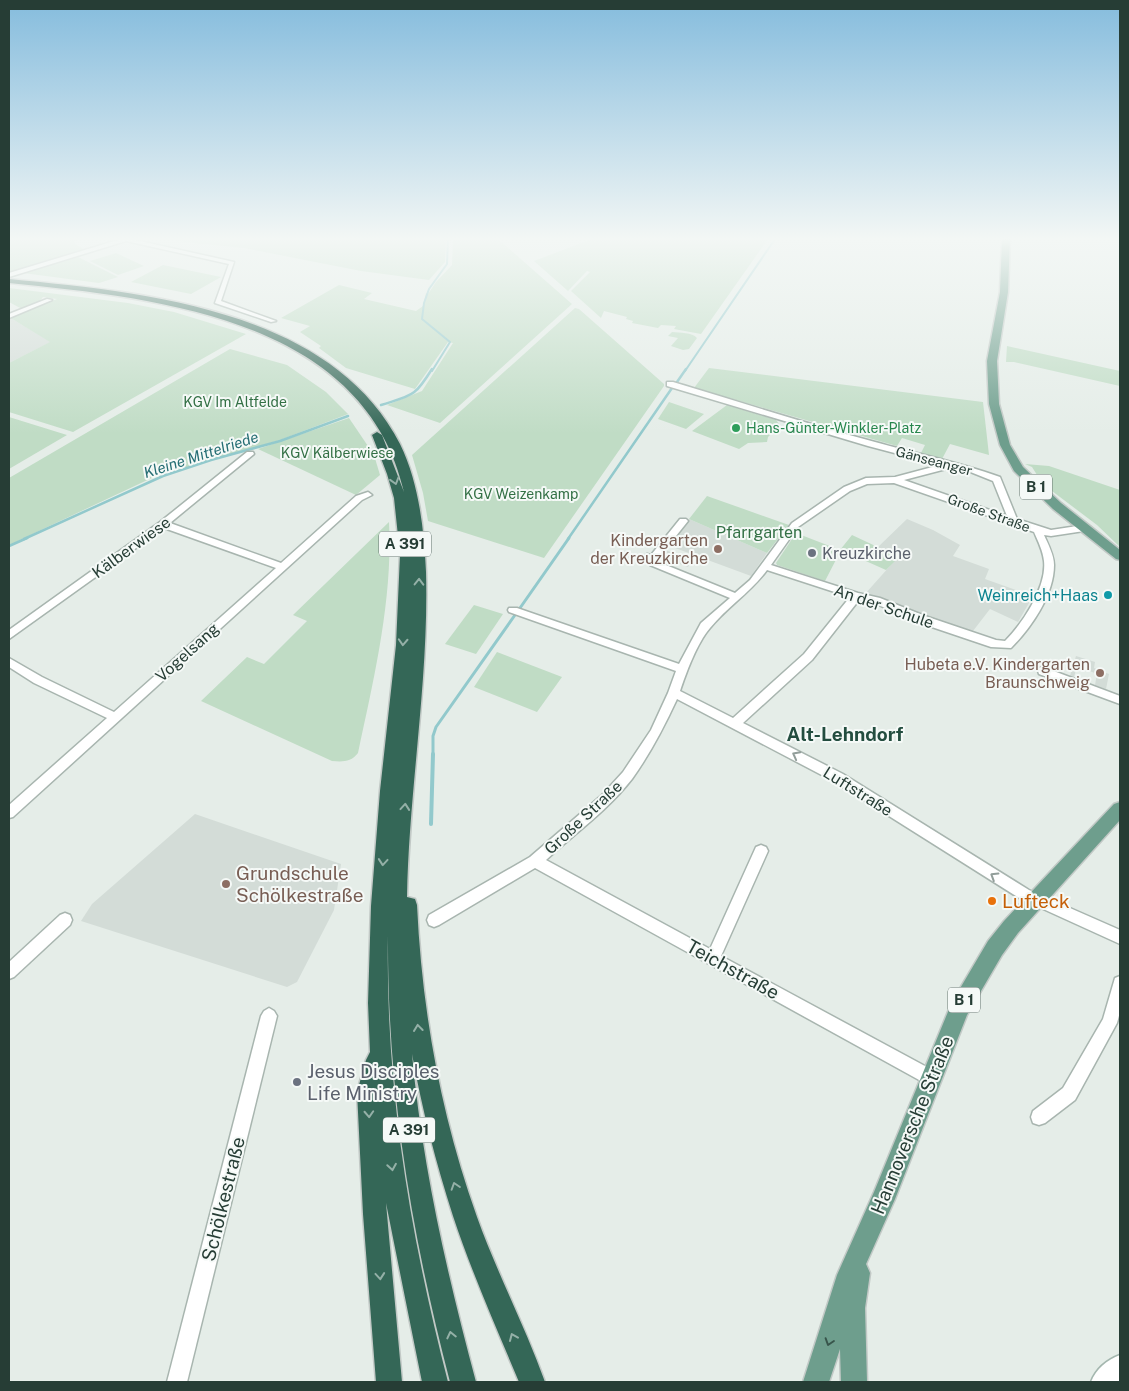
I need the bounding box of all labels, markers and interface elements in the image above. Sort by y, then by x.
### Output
park label: KGV Im Altfelde [183,394,287,410]
place label: Hans-Günter-Winkler-Platz [746,420,921,436]
marker: Hans-Günter-Winkler-Platz [730,422,742,434]
water label: Kleine Mittelriede [141,428,260,481]
street label: Gänseanger [894,443,974,479]
park label: KGV Kälberwiese [281,445,393,461]
road number: B 1 [1020,474,1052,500]
one-way arrow [390,476,400,485]
park label: KGV Weizenkamp [464,486,578,502]
street label: Große Straße [946,491,1033,535]
street label: Kälberwiese [88,513,174,582]
park label: Pfarrgarten [716,523,802,542]
place label: Kindergarten der Kreuzkirche [590,531,708,568]
road number: A 391 [379,532,431,556]
marker: Kindergarten der Kreuzkirche [712,543,724,555]
place label: Kreuzkirche [822,544,911,563]
marker: Kreuzkirche [806,547,818,559]
one-way arrow [413,578,424,586]
street label: An der Schule [831,580,936,632]
place label: Weinreich+Haas [977,586,1098,605]
marker: Weinreich+Haas [1102,589,1114,601]
street label: Vogelsang [152,619,223,686]
one-way arrow [398,639,408,647]
place label: Hubeta e.V. Kindergarten Braunschweig [904,655,1090,692]
marker: Hubeta e.V. Kindergarten Braunschweig [1094,667,1106,679]
district label: Alt-Lehndorf [787,723,904,745]
one-way arrow [792,751,801,761]
street label: Luftstraße [820,763,896,820]
street label: Große Straße [541,777,626,858]
one-way arrow [399,802,410,810]
one-way arrow [377,858,388,866]
place label: Grundschule Schölkestraße [236,862,364,906]
one-way arrow [991,872,1000,882]
marker: Grundschule Schölkestraße [220,878,232,890]
place label: Lufteck [1002,890,1070,912]
marker: Lufteck [986,895,998,907]
street label: Teichstraße [683,934,783,1004]
road number: B 1 [948,988,980,1012]
one-way arrow [413,1023,424,1031]
street label: Hannoversche Straße [866,1033,958,1217]
place label: Jesus Disciples Life Ministry [307,1060,439,1104]
marker: Jesus Disciples Life Ministry [291,1076,303,1088]
one-way arrow [363,1110,374,1118]
road number: A 391 [383,1118,435,1142]
street label: Schölkestraße [197,1134,249,1264]
one-way arrow [386,1164,397,1172]
one-way arrow [451,1182,461,1190]
one-way arrow [374,1272,385,1280]
one-way arrow [446,1331,457,1340]
one-way arrow [509,1333,520,1342]
one-way arrow [825,1337,835,1345]

